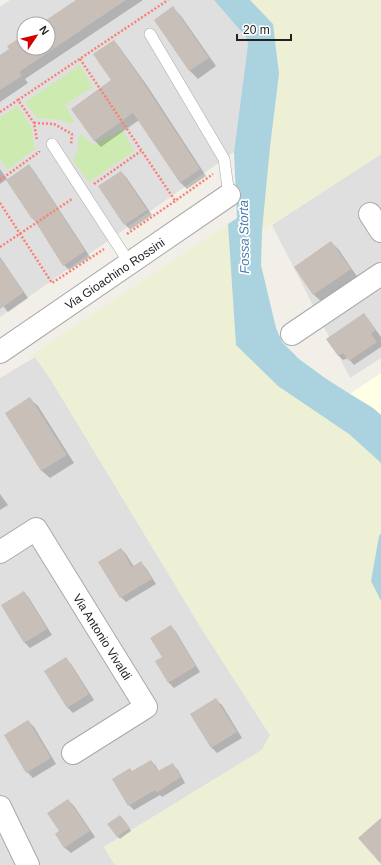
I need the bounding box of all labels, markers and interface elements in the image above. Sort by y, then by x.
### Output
north arrow [16,16,56,56]
scale bar [237,16,291,42]
text: 20 m [243,23,270,37]
text: N [37,24,51,37]
water label: Fossa Storta [236,200,252,274]
street label: Via Gioachino Rossini [63,235,167,313]
street label: Via Antonio Vivaldi [70,591,134,683]

